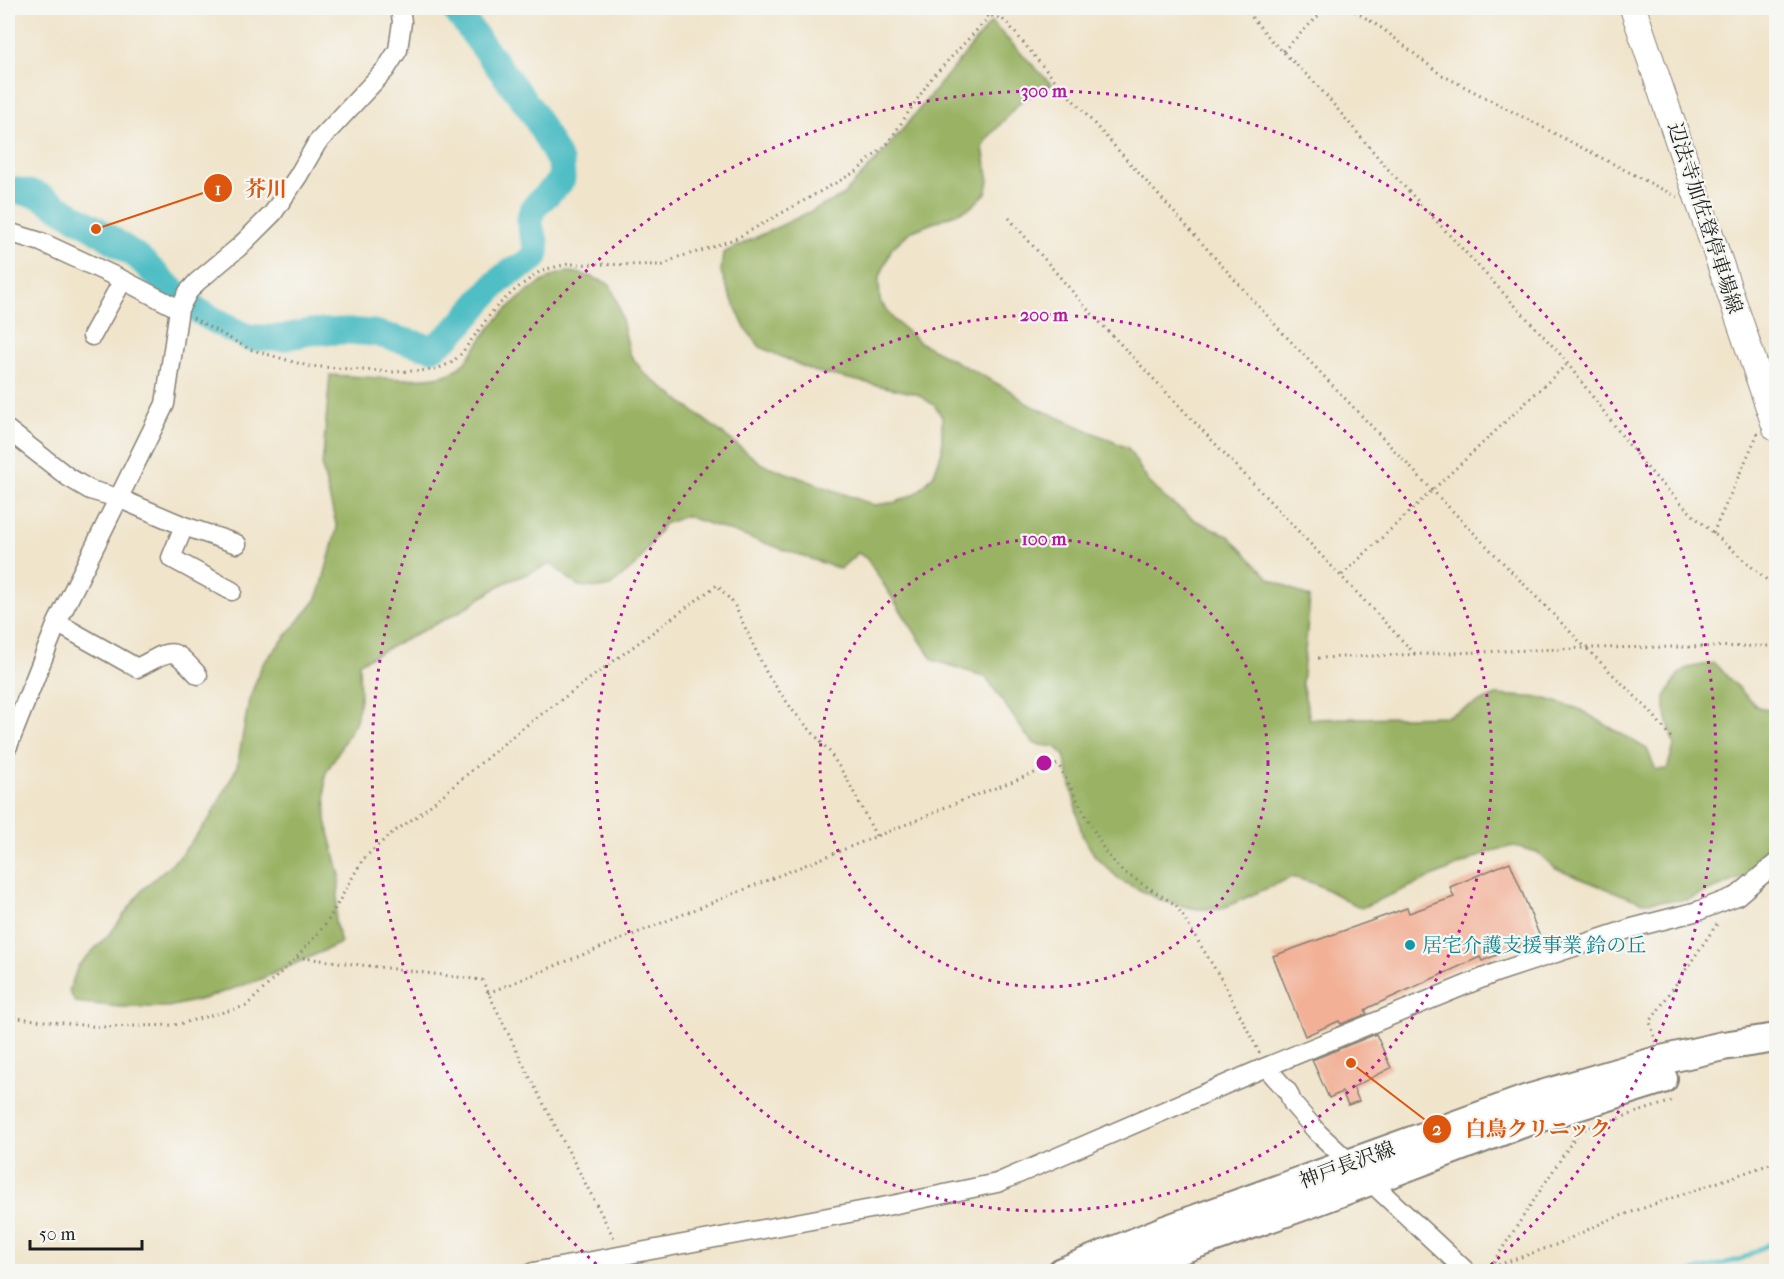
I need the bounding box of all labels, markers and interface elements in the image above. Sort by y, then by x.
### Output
text: 300 m [1021,81,1068,102]
street label: 辺法寺加佐登停車場線 [1663,119,1747,317]
callout: 芥川 [203,169,299,208]
text: 芥川 [245,177,287,201]
text: 1 [215,179,221,200]
text: 200 m [1020,305,1069,326]
text: 100 m [1021,529,1068,550]
centre of rings [1034,753,1054,773]
place label: 居宅介護支援事業 鈴の丘 [1422,934,1646,957]
marker: 居宅介護支援事業 鈴の丘 [1403,938,1417,952]
callout: 白鳥クリニック [1422,1109,1623,1148]
text: 白鳥クリニック [1465,1117,1611,1141]
text: 2 [1432,1119,1442,1140]
street label: 神戸長沢線 [1296,1137,1398,1193]
scale bar [30,1213,142,1251]
text: 50 m [39,1224,76,1245]

